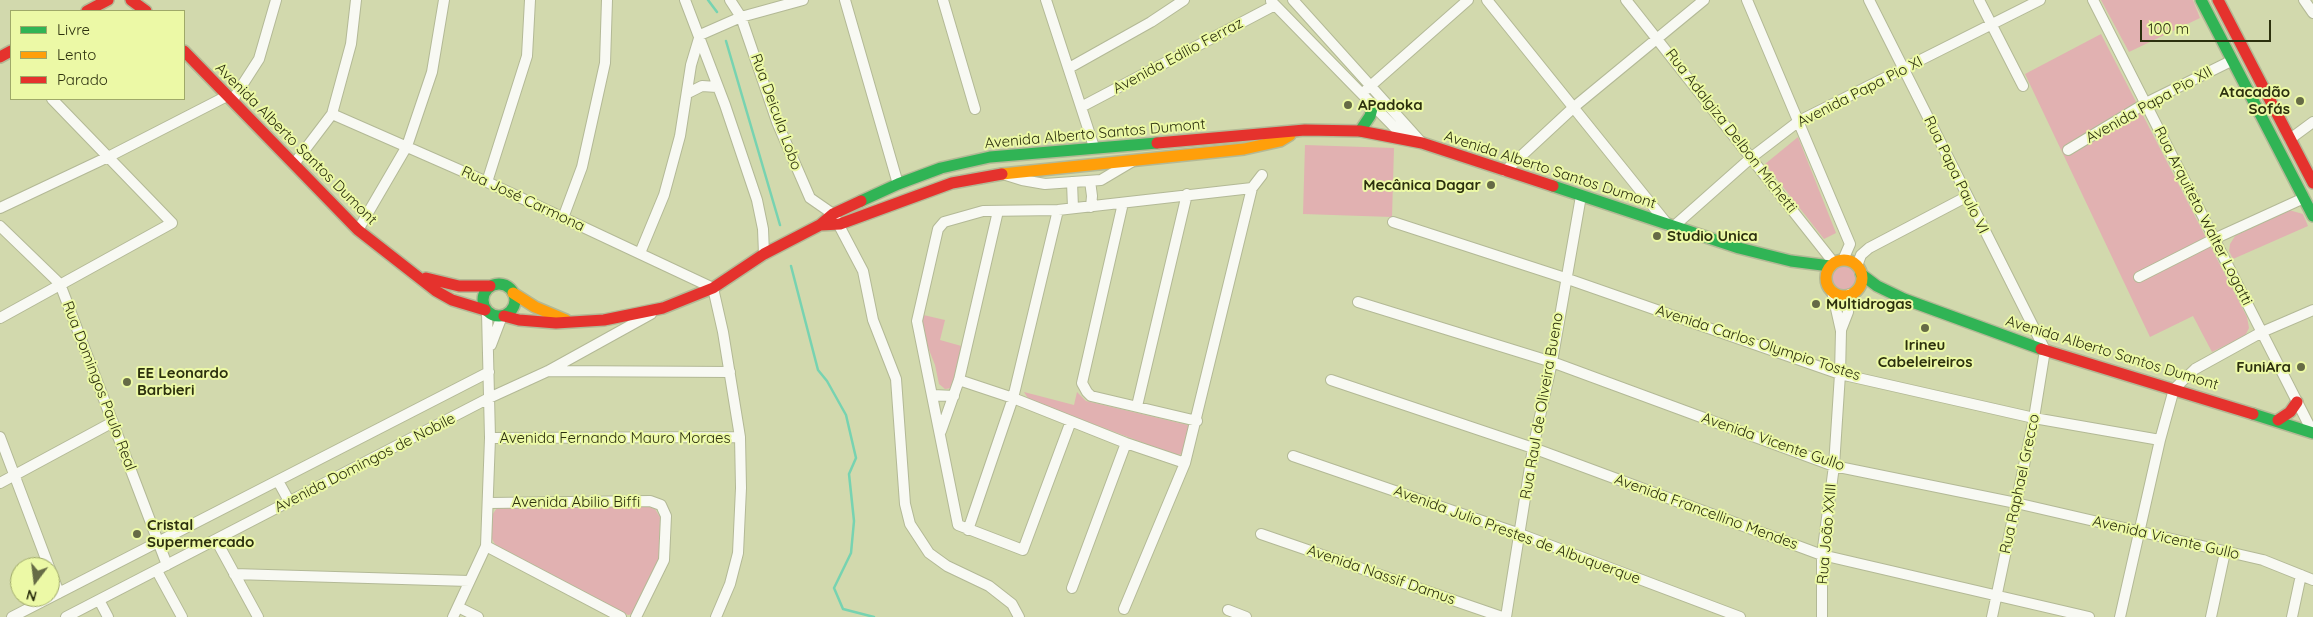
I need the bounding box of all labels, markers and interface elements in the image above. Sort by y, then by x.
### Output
legend [10,10,185,100]
scale bar [2143,10,2274,42]
street label: Avenida Edílio Ferraz [1110,14,1246,98]
text: 100 m [2148,19,2189,38]
text: Livre [57,20,90,39]
text: Lento [57,45,96,64]
street label: Rua Adalgiza Delbon Michetti [1661,45,1801,217]
street label: Rua Deicula Lobo [747,51,805,173]
street label: Avenida Papa Pio XI [1794,53,1926,131]
street label: Avenida Alberto Santos Dumont [211,59,381,229]
street label: Avenida Papa Pio XII [2083,63,2215,147]
text: Parado [57,70,108,89]
place label: Atacadão Sofás [2220,83,2290,118]
marker: Atacadão Sofás [2294,95,2306,107]
place label: APadoka [1358,96,1423,114]
marker: APadoka [1342,99,1354,111]
street label: Rua Papa Paulo VI [1920,113,1992,237]
street label: Avenida Alberto Santos Dumont [984,115,1206,153]
street label: Rua Arquiteto Walter Logatti [2150,124,2256,308]
street label: Avenida Alberto Santos Dumont [1442,127,1658,213]
street label: Rua José Carmona [458,163,588,235]
place label: Mecânica Dagar [1363,176,1481,194]
marker: Mecânica Dagar [1485,179,1497,191]
place label: Studio Unica [1667,227,1758,245]
marker: Studio Unica [1651,230,1663,242]
place label: Multidrogas [1826,295,1912,313]
marker: Multidrogas [1810,298,1822,310]
street label: Rua Domingos Paulo Real [58,299,140,473]
street label: Avenida Carlos Olympio Tostes [1653,301,1863,385]
street label: Rua Raul de Oliveira Bueno [1517,311,1567,501]
street label: Avenida Alberto Santos Dumont [2003,312,2221,394]
marker: Irineu Cabeleireiros [1919,322,1931,334]
place label: Irineu Cabeleireiros [1878,336,1972,371]
place label: FuniAra [2236,358,2291,376]
marker: FuniAra [2295,361,2307,373]
place label: EE Leonardo Barbieri [137,364,228,399]
marker: EE Leonardo Barbieri [121,376,133,388]
street label: Avenida Vicente Gullo [1699,409,1847,475]
street label: Avenida Domingos de Nobile [272,410,458,516]
street label: Rua Raphael Grecco [1996,412,2044,556]
street label: Avenida Fernando Mauro Moraes [499,429,731,447]
street label: Avenida Francellino Mendes [1612,470,1800,554]
street label: Avenida Julio Prestes de Albuquerque [1391,482,1643,588]
street label: Rua João XXIII [1814,483,1840,585]
street label: Avenida Abilio Biffi [512,493,640,511]
street label: Avenida Vicente Gullo [2091,512,2241,564]
place label: Cristal Supermercado [147,516,254,551]
marker: Cristal Supermercado [131,528,143,540]
street label: Avenida Nassif Damus [1304,541,1458,609]
north arrow [10,557,60,607]
text: N [24,585,39,606]

